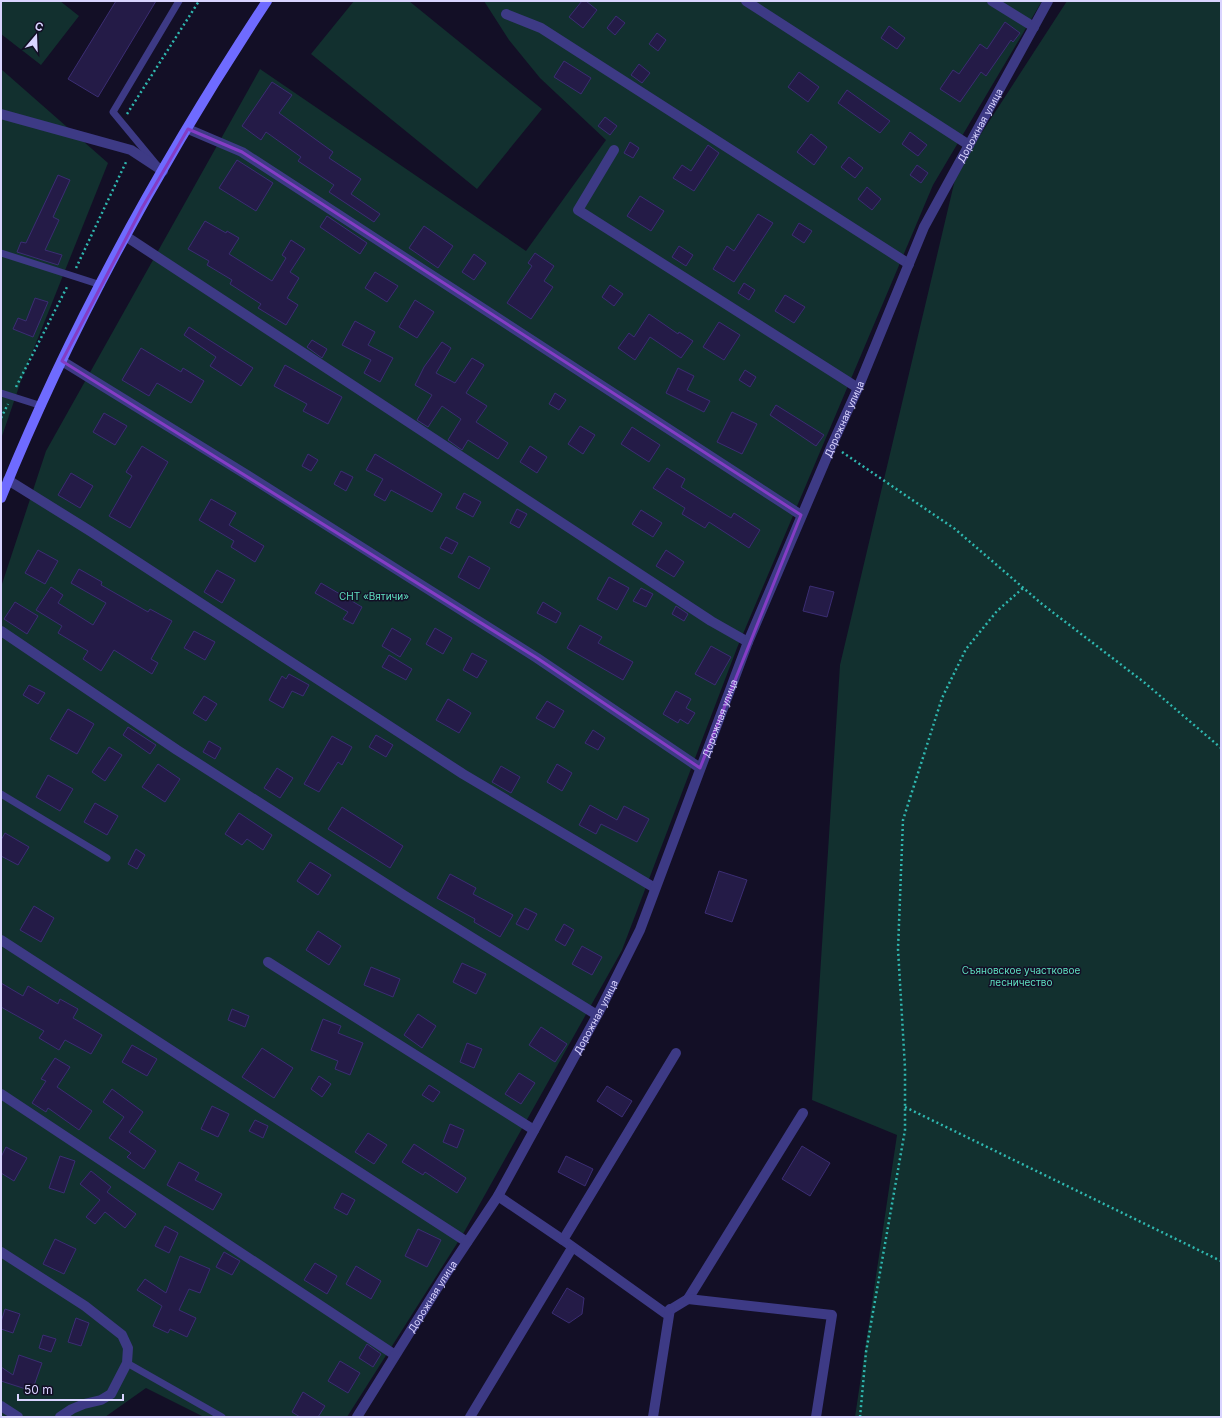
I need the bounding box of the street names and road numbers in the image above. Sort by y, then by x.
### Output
street label: Дорожная улица [955,86,1005,165]
street label: Дорожная улица [821,379,866,459]
street label: Дорожная улица [699,677,740,759]
street label: Дорожная улица [571,978,620,1056]
street label: Дорожная улица [405,1258,459,1335]

